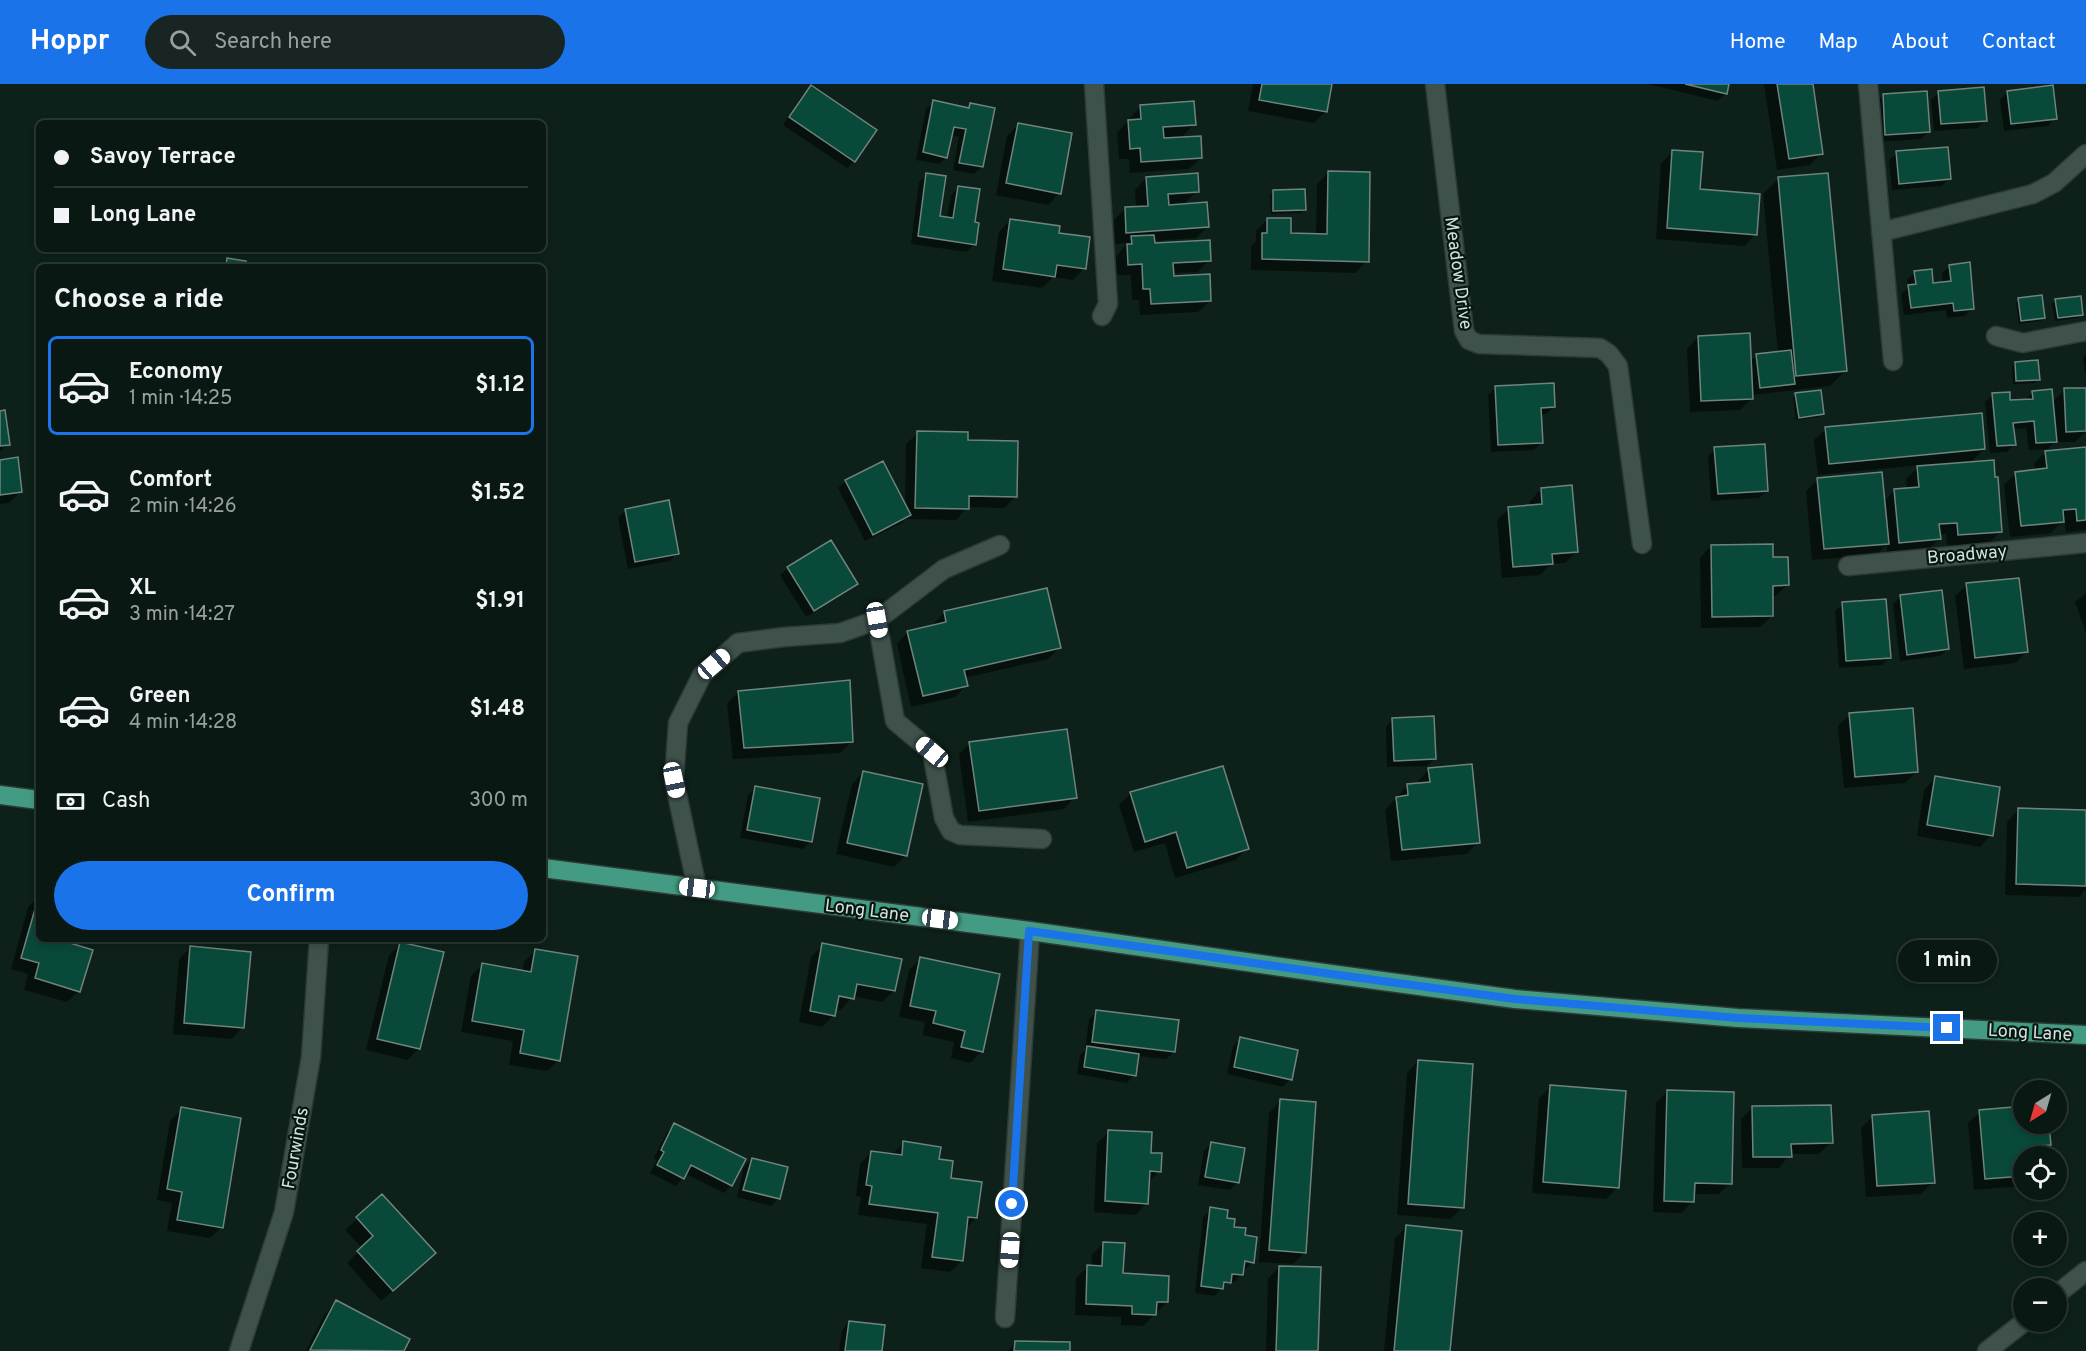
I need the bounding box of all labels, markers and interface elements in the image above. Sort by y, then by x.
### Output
search box [145,15,565,69]
text: Hoppr [30,24,109,60]
icon: search [166,26,199,59]
text: Search here [214,29,332,56]
text: Home [1730,29,1786,56]
text: Map [1819,29,1858,56]
text: About [1891,29,1949,56]
text: Contact [1982,29,2056,56]
text: Savoy Terrace [90,144,236,171]
text: Long Lane [90,202,196,229]
street label: Meadow Drive [1438,215,1477,331]
text: Choose a ride [54,283,224,317]
icon: car [57,359,111,413]
text: Economy [129,359,223,386]
text: $1.12 [475,372,525,399]
text: 1 min · 14:25 [129,386,232,412]
icon: car [57,467,111,521]
text: Comfort [129,467,212,494]
text: $1.52 [471,480,525,507]
text: 2 min · 14:26 [129,494,237,520]
street label: Broadway [1926,541,2008,570]
icon: car [57,575,111,629]
text: XL [129,575,156,602]
text: $1.91 [475,588,525,615]
car [865,601,889,639]
text: 3 min · 14:27 [129,602,235,628]
car [695,645,733,683]
icon: car [57,683,111,737]
text: Green [129,683,191,710]
text: $1.48 [469,696,525,723]
text: 4 min · 14:28 [129,710,237,736]
car [912,734,952,770]
car [661,761,687,799]
icon: cash [54,785,87,818]
text: Cash [102,788,151,815]
text: 300 m [469,788,528,814]
button: Confirm [54,861,528,930]
car [678,877,716,899]
street label: Long Lane [823,895,910,928]
car [921,908,959,930]
callout: 1 min [1898,941,1996,983]
text: 1 min [1923,948,1972,974]
route end [1933,1014,1960,1041]
street label: Long Lane [1987,1020,2073,1047]
north arrow [2013,1080,2067,1134]
map controls [2013,1080,2067,1332]
street label: Fourwinds [278,1106,315,1191]
button: locate [2013,1146,2067,1200]
route start [998,1190,1025,1217]
button: + [2013,1212,2067,1266]
car [1000,1231,1020,1269]
button: − [2013,1278,2067,1332]

